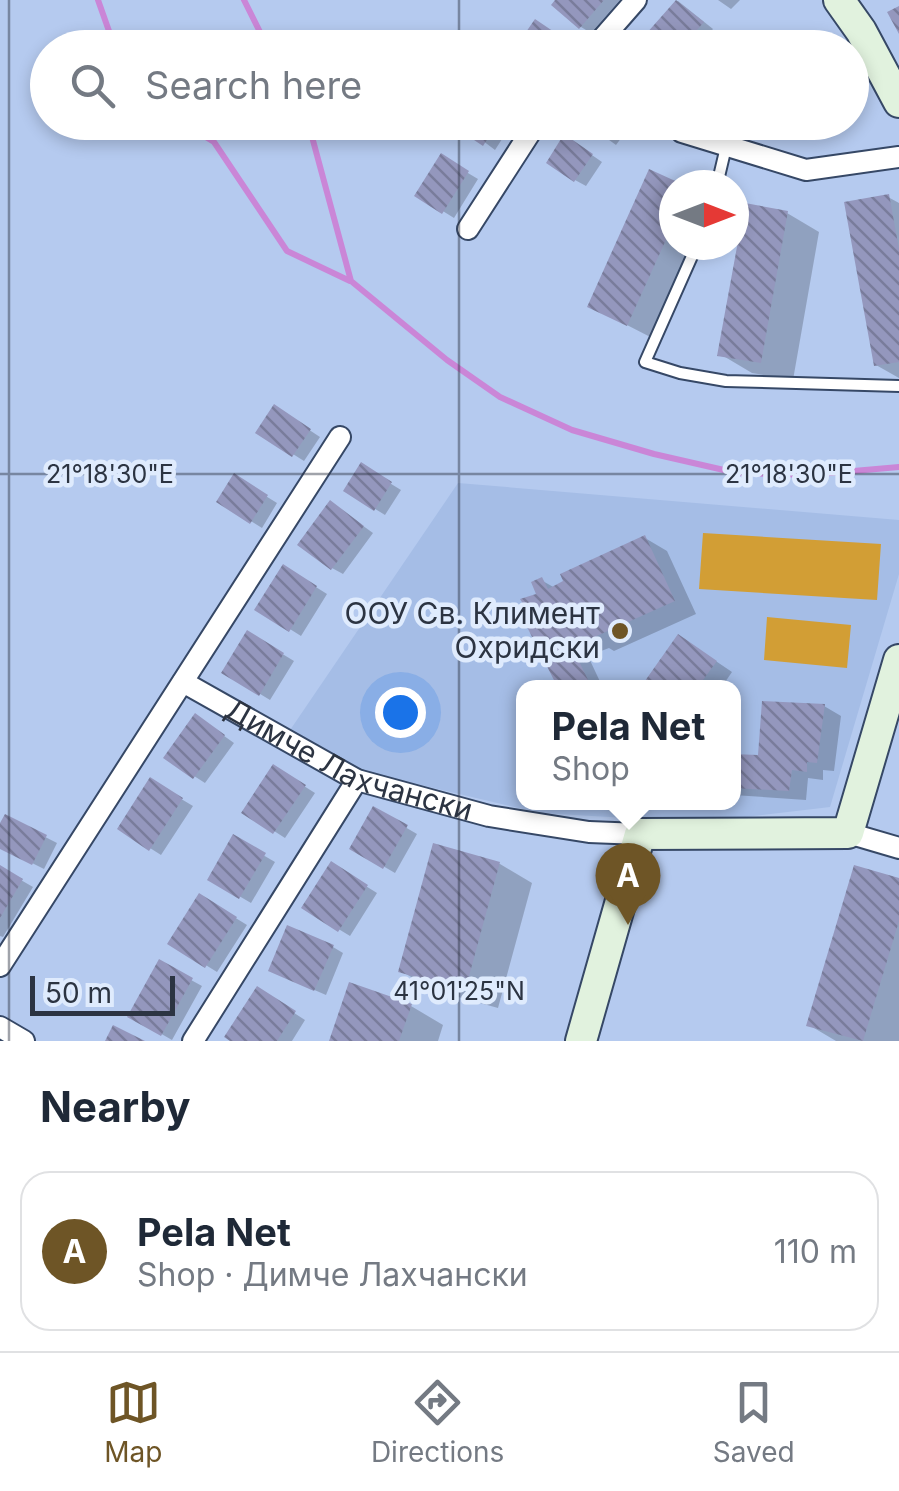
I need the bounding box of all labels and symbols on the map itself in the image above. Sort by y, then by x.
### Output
north arrow [659,170,749,260]
text: 21°18'30"E [46,459,174,489]
text: 21°18'30"E [725,459,853,489]
place label: ООУ Св. Климент Охридски [344,595,600,665]
marker: ООУ Св. Климент Охридски [609,620,631,642]
your location [375,687,426,738]
street label: Димче Лахчански [219,691,477,828]
pin: A [596,842,660,925]
scale bar [30,971,175,1016]
text: 41°01'25"N [393,976,525,1006]

